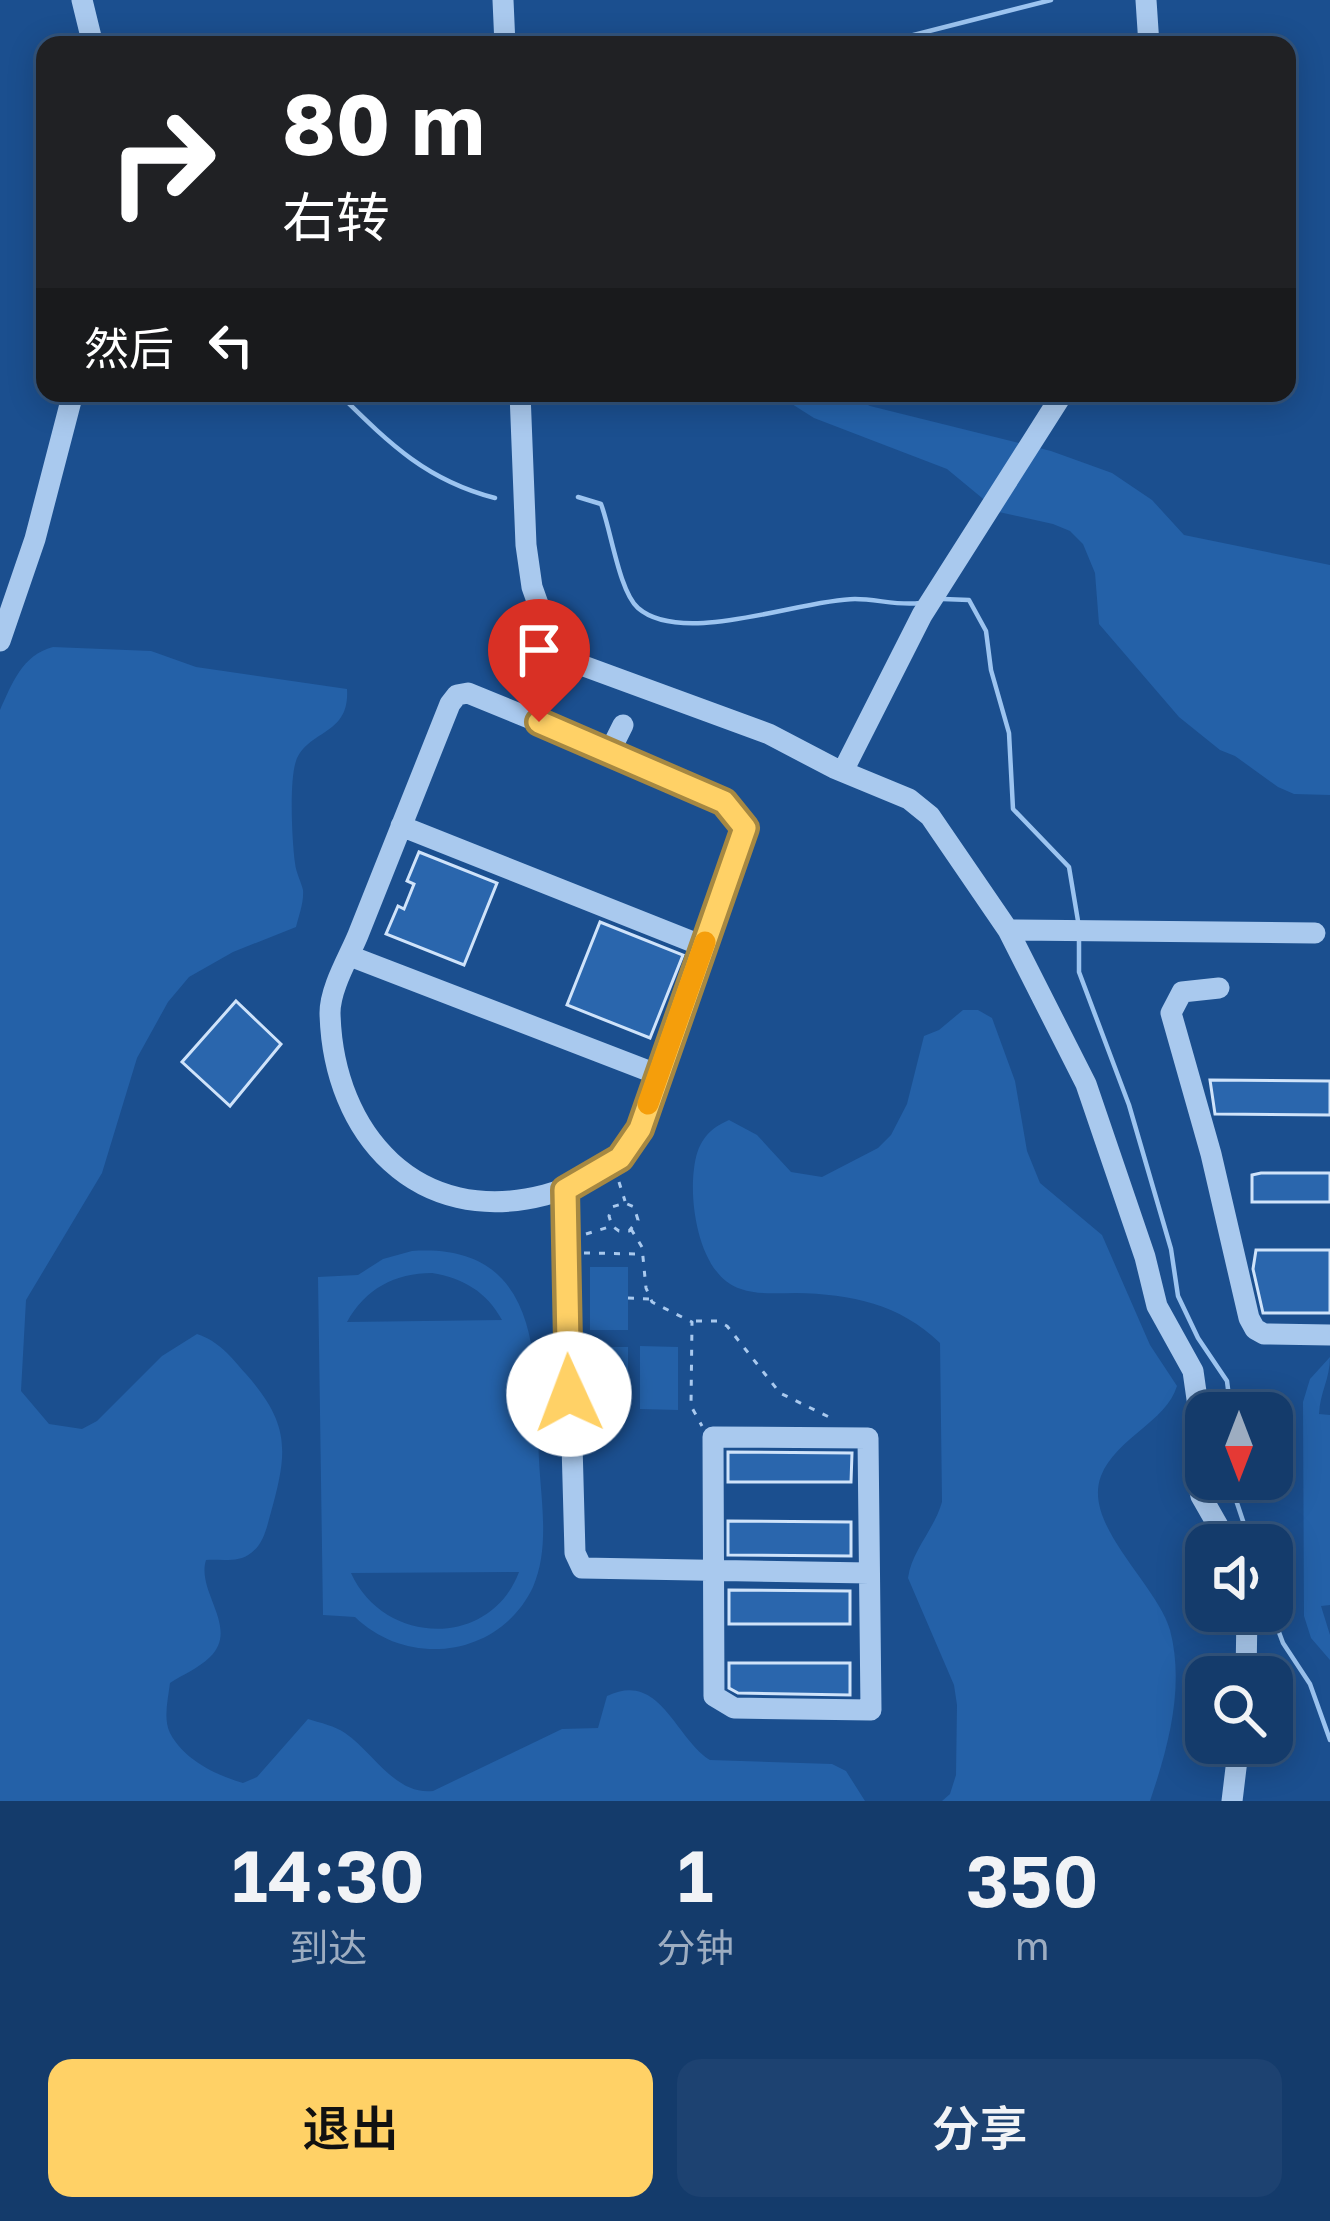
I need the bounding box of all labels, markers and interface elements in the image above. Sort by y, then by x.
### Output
text: 80 m [282,73,485,173]
icon: right [84,84,240,240]
text: 右转 [282,184,390,249]
icon: left [198,312,264,378]
text: 然后 [84,321,174,375]
pin [488,599,590,722]
icon: arrive [506,617,572,683]
position arrow [506,1331,632,1457]
north arrow [1185,1392,1293,1500]
map controls [1185,1392,1293,1764]
button: sound [1185,1524,1293,1632]
button: search [1185,1656,1293,1764]
text: 14:30 [232,1831,425,1918]
text: 1 [677,1831,713,1918]
text: 350 [966,1836,1098,1923]
text: m [1015,1922,1049,1969]
text: 到达 [289,1924,367,1971]
text: 分钟 [656,1924,734,1971]
button: 退出 [48,2059,653,2197]
button: 分享 [677,2059,1282,2197]

